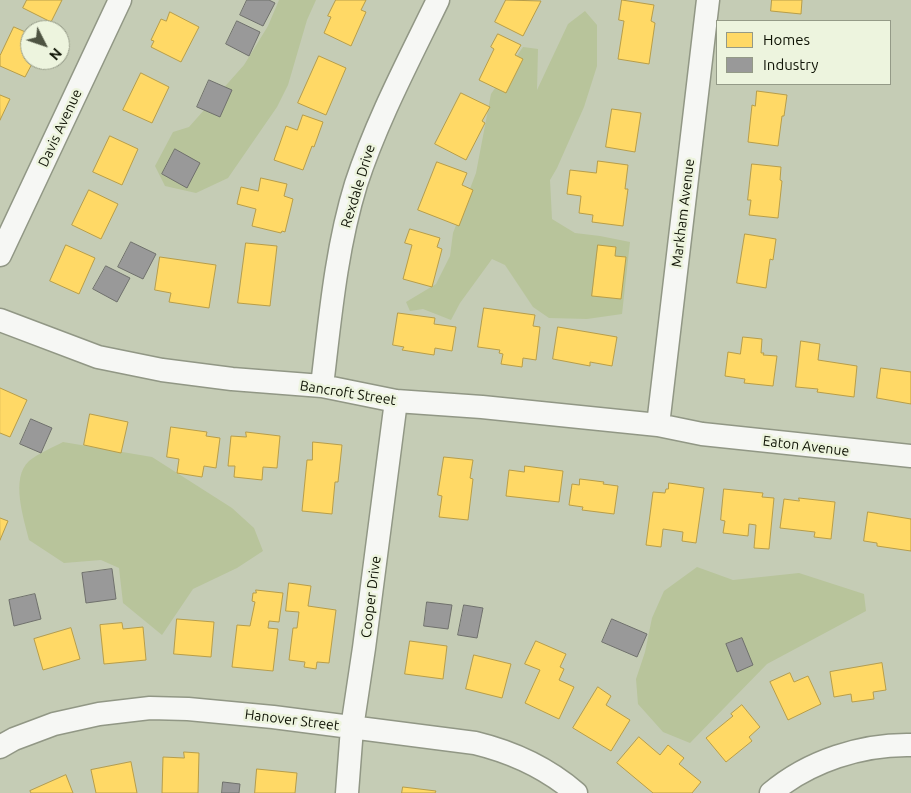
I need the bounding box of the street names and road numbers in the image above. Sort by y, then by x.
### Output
street label: Davis Avenue [35,86,85,170]
street label: Rexdale Drive [337,142,379,230]
street label: Markham Avenue [668,158,698,268]
street label: Bancroft Street [299,377,397,409]
street label: Eaton Avenue [762,432,850,460]
street label: Cooper Drive [358,555,384,639]
street label: Hanover Street [244,706,340,734]

